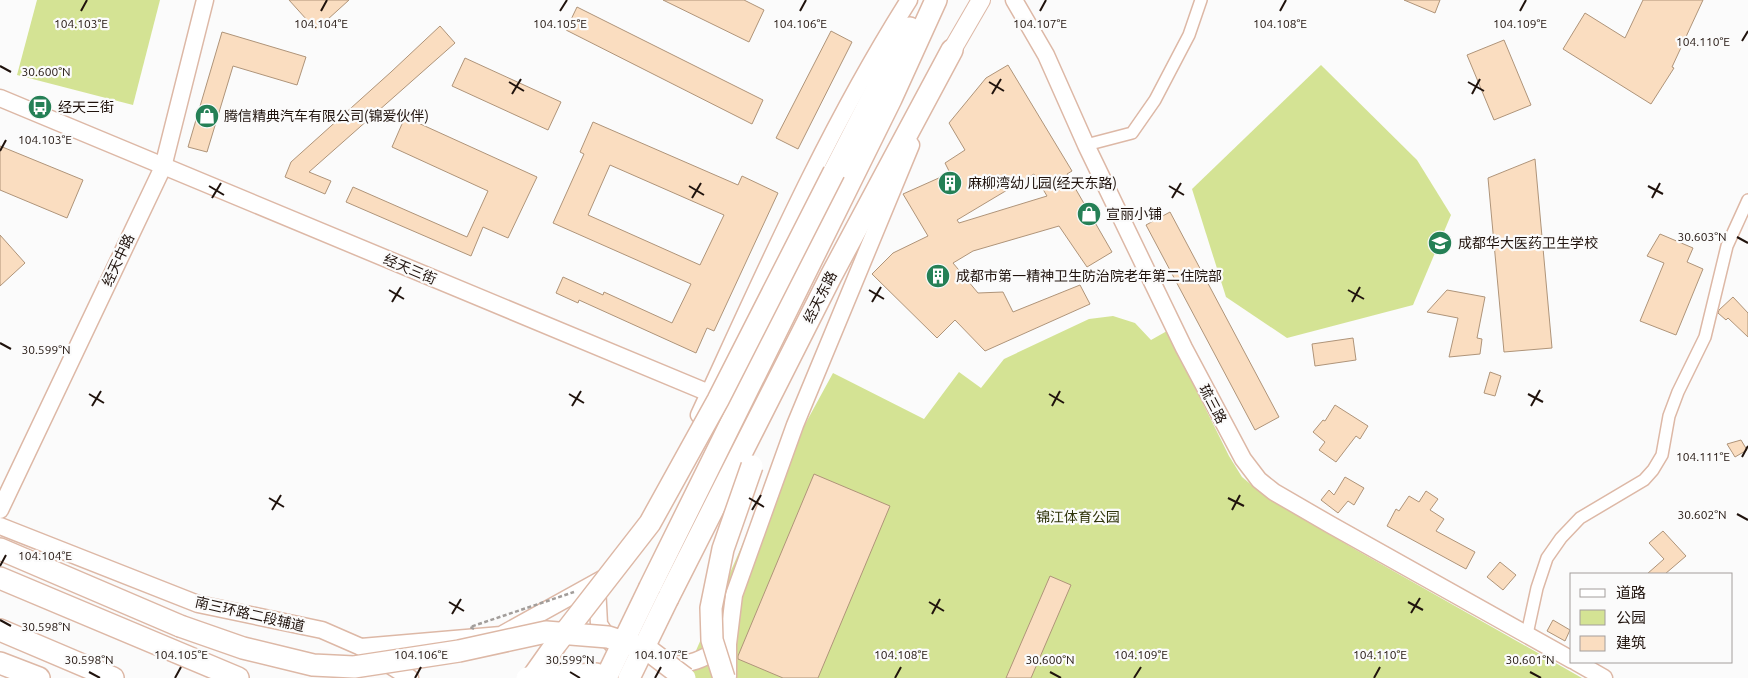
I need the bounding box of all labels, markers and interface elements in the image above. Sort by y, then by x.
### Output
text: 104.103°E [54,17,108,30]
text: 104.104°E [294,17,348,30]
text: 104.105°E [533,17,587,30]
text: 104.106°E [773,17,827,30]
text: 104.107°E [1013,17,1067,30]
text: 104.108°E [1253,17,1307,30]
text: 104.109°E [1493,17,1547,30]
text: 104.110°E [1676,35,1730,48]
text: 30.600°N [21,65,71,78]
bus stop icon: 经天三街 [27,94,53,120]
place label: 经天三街 [58,99,114,115]
shop icon: 腾信精典汽车有限公司(锦爱伙伴) [194,103,220,129]
place label: 腾信精典汽车有限公司(锦爱伙伴) [224,108,429,124]
text: 104.103°E [18,133,72,146]
building icon: 麻柳湾幼儿园(经天东路) [937,170,963,196]
place label: 麻柳湾幼儿园(经天东路) [968,175,1117,191]
shop icon: 宣丽小铺 [1076,201,1102,227]
place label: 宣丽小铺 [1106,206,1162,222]
school or university icon: 成都华大医药卫生学校 [1427,230,1453,256]
text: 30.603°N [1677,230,1727,243]
street label: 经天中路 [99,231,137,289]
place label: 成都华大医药卫生学校 [1458,235,1598,251]
street label: 经天三街 [381,251,439,287]
building icon: 成都市第一精神卫生防治院老年第二住院部 [925,263,951,289]
street label: 经天东路 [800,268,840,326]
place label: 成都市第一精神卫生防治院老年第二住院部 [956,268,1222,284]
text: 30.599°N [21,343,71,356]
street label: 琉三路 [1196,382,1230,426]
text: 104.111°E [1676,450,1730,463]
text: 30.602°N [1677,508,1727,521]
park label: 锦江体育公园 [1036,509,1120,525]
text: 104.104°E [18,549,72,562]
legend [1570,573,1733,663]
text: 道路 [1616,584,1646,601]
street label: 南三环路二段辅道 [194,594,306,634]
text: 公园 [1616,609,1646,626]
text: 30.598°N [21,620,71,633]
text: 建筑 [1616,634,1646,651]
text: 104.105°E [154,648,208,661]
text: 104.106°E [394,648,448,661]
text: 104.107°E [634,648,688,661]
text: 104.108°E [874,648,928,661]
text: 104.109°E [1114,648,1168,661]
text: 104.110°E [1353,648,1407,661]
text: 30.598°N [64,653,114,666]
text: 30.599°N [545,653,595,666]
text: 30.600°N [1025,653,1075,666]
text: 30.601°N [1505,653,1555,666]

